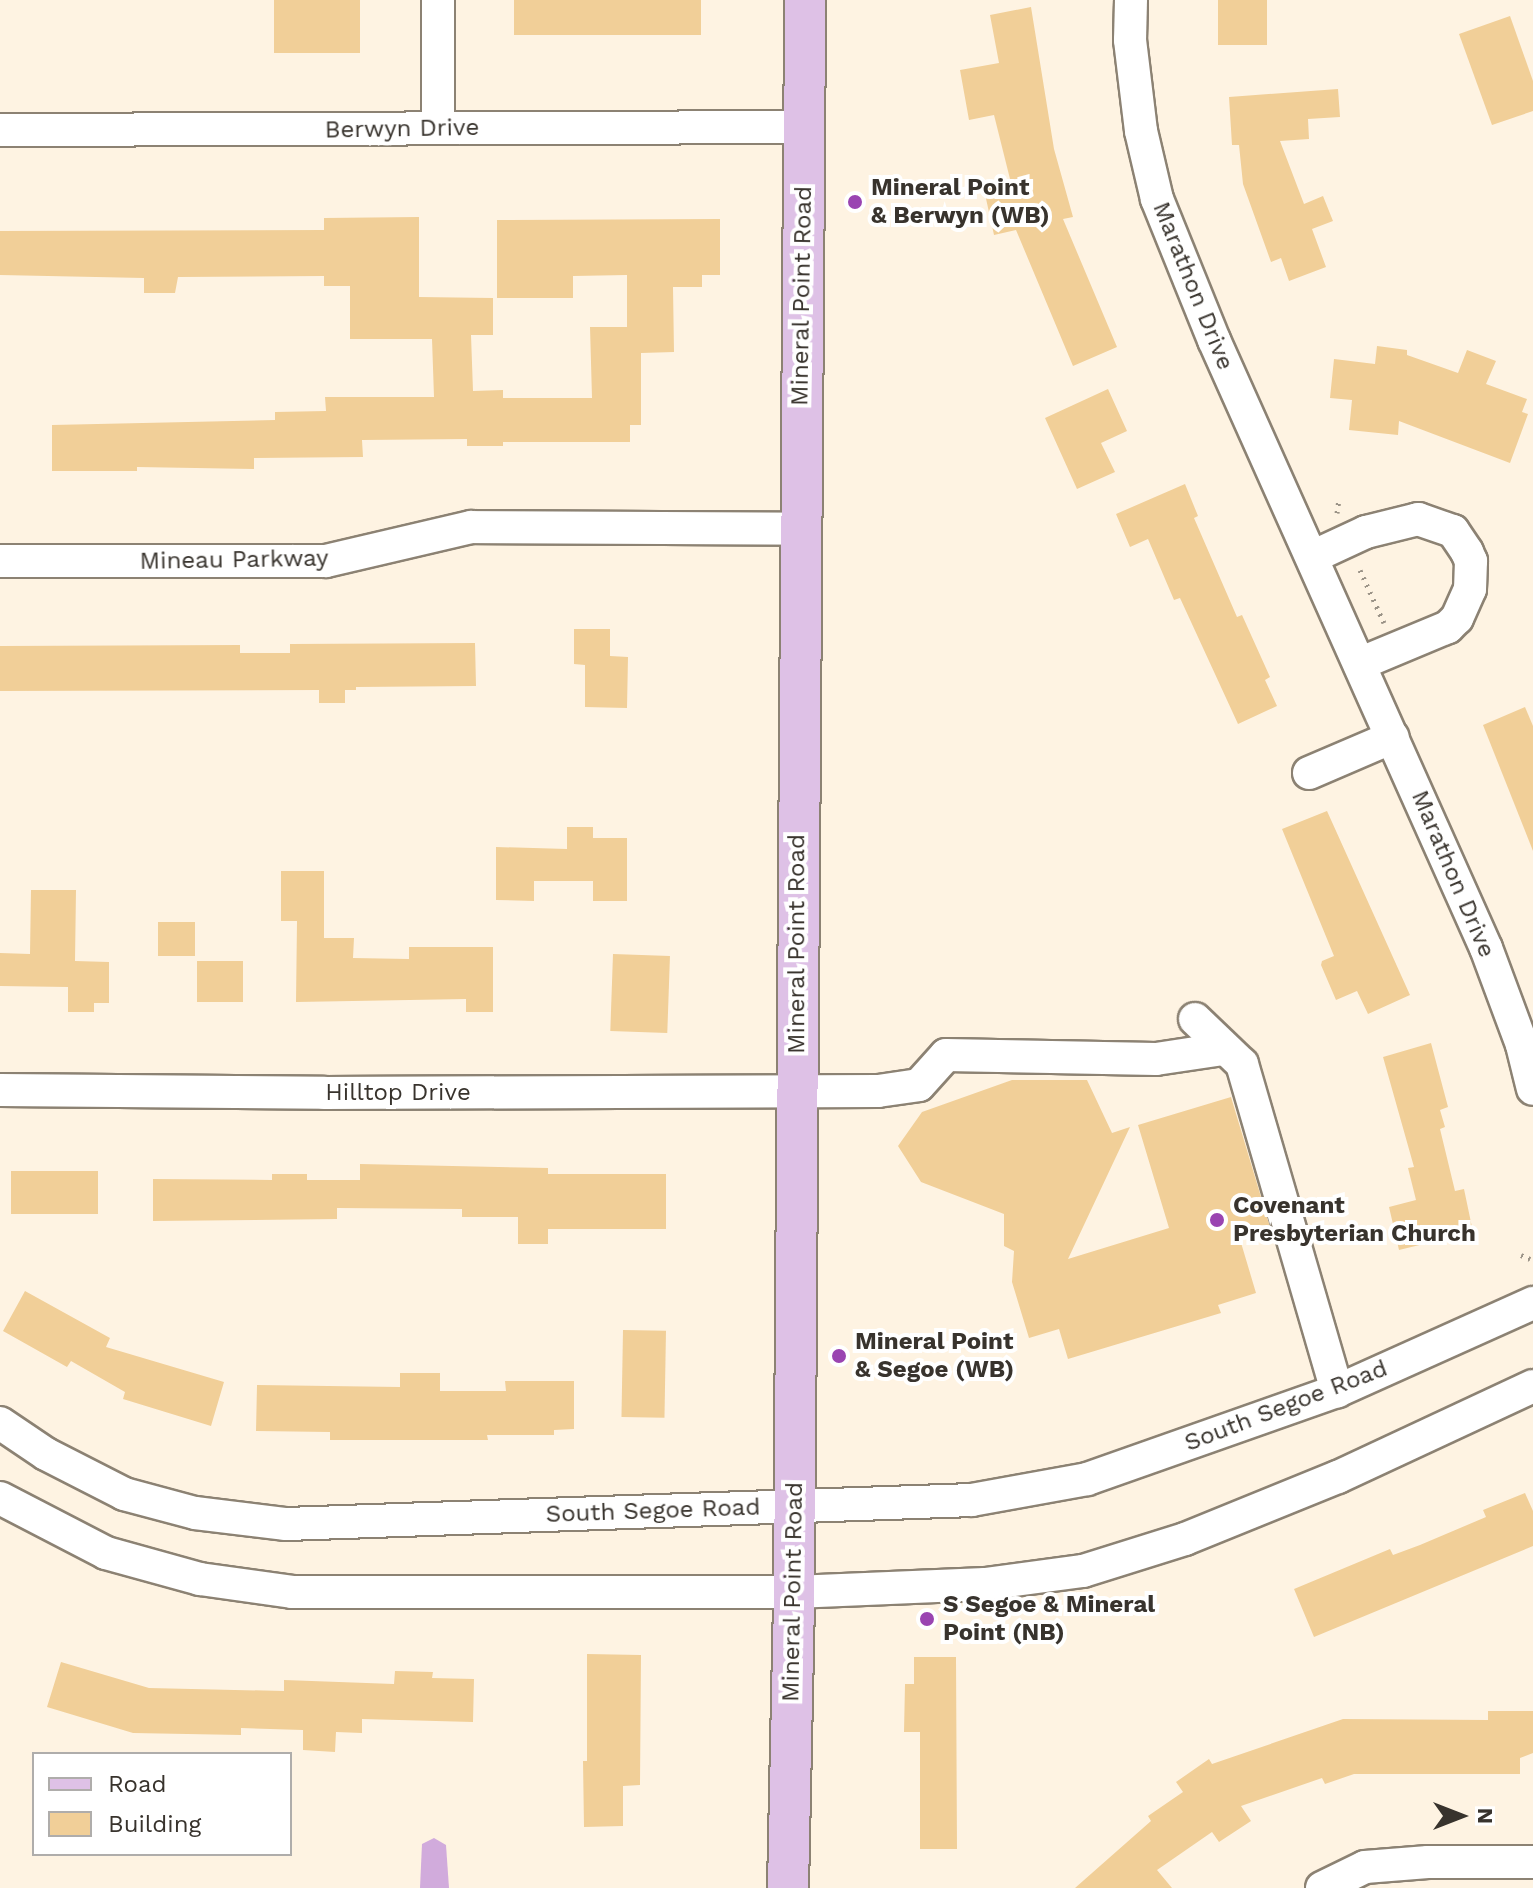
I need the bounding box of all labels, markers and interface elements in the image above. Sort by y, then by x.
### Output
street label: Berwyn Drive [325,113,479,145]
place label: Mineral Point & Berwyn (WB) [871,174,1050,230]
street label: Mineral Point Road [786,185,818,407]
marker: Mineral Point & Berwyn (WB) [846,193,864,211]
street label: Marathon Drive [1146,198,1240,374]
street label: Mineau Parkway [139,544,329,576]
street label: Marathon Drive [1405,786,1501,962]
street label: Mineral Point Road [783,834,811,1054]
street label: Hilltop Drive [325,1079,471,1107]
place label: Covenant Presbyterian Church [1233,1192,1476,1248]
marker: Covenant Presbyterian Church [1208,1211,1226,1229]
place label: Mineral Point & Segoe (WB) [855,1328,1014,1384]
marker: Mineral Point & Segoe (WB) [830,1347,848,1365]
street label: South Segoe Road [1181,1354,1391,1458]
street label: Mineral Point Road [777,1481,809,1703]
street label: South Segoe Road [545,1493,761,1529]
place label: S Segoe & Mineral Point (NB) [943,1591,1155,1647]
marker: S Segoe & Mineral Point (NB) [918,1610,936,1628]
legend [32,1752,292,1856]
text: Road [108,1770,167,1798]
north arrow [1421,1776,1501,1856]
text: N [1473,1808,1498,1824]
text: Building [108,1810,201,1838]

